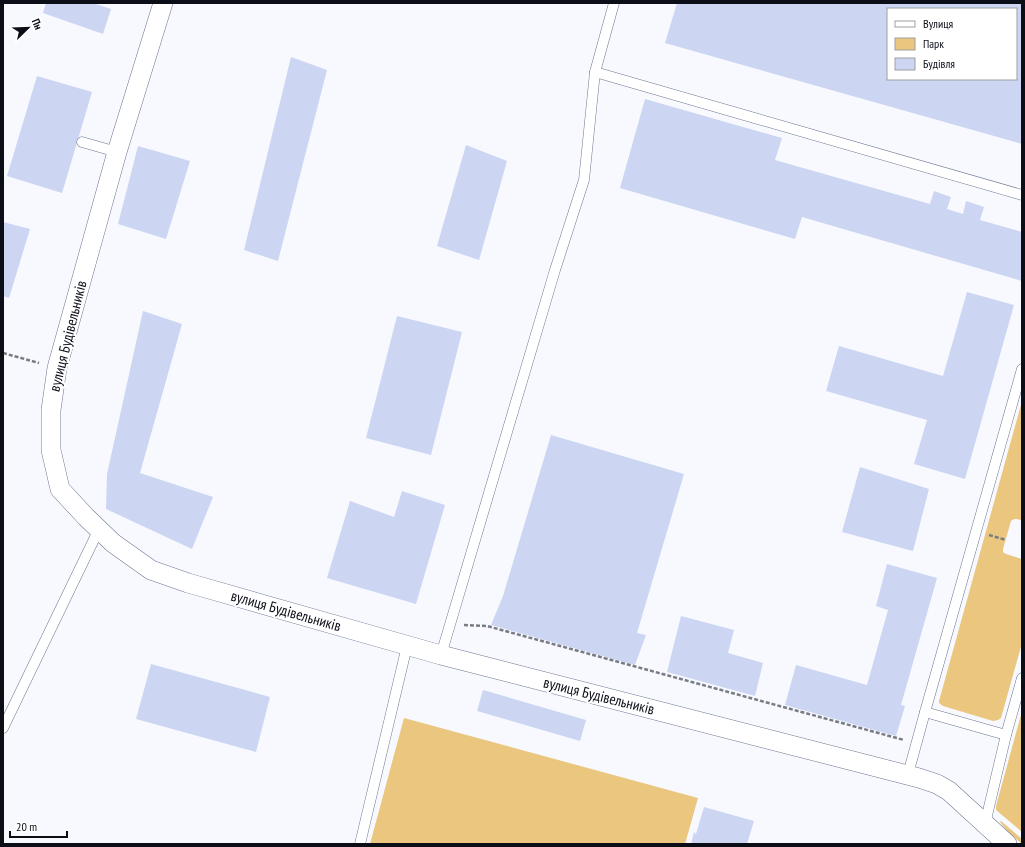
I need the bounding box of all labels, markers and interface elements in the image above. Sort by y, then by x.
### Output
north arrow [8,8,48,48]
legend [887,8,1017,80]
text: Пн [29,16,46,32]
text: Вулиця [923,16,953,31]
text: Парк [923,36,944,51]
text: Будівля [923,56,955,71]
street label: вулиця Будівельників [45,278,90,393]
street label: вулиця Будівельників [229,586,343,635]
street label: вулиця Будівельників [542,673,657,718]
scale bar [10,813,67,839]
text: 20 m [16,819,37,834]

